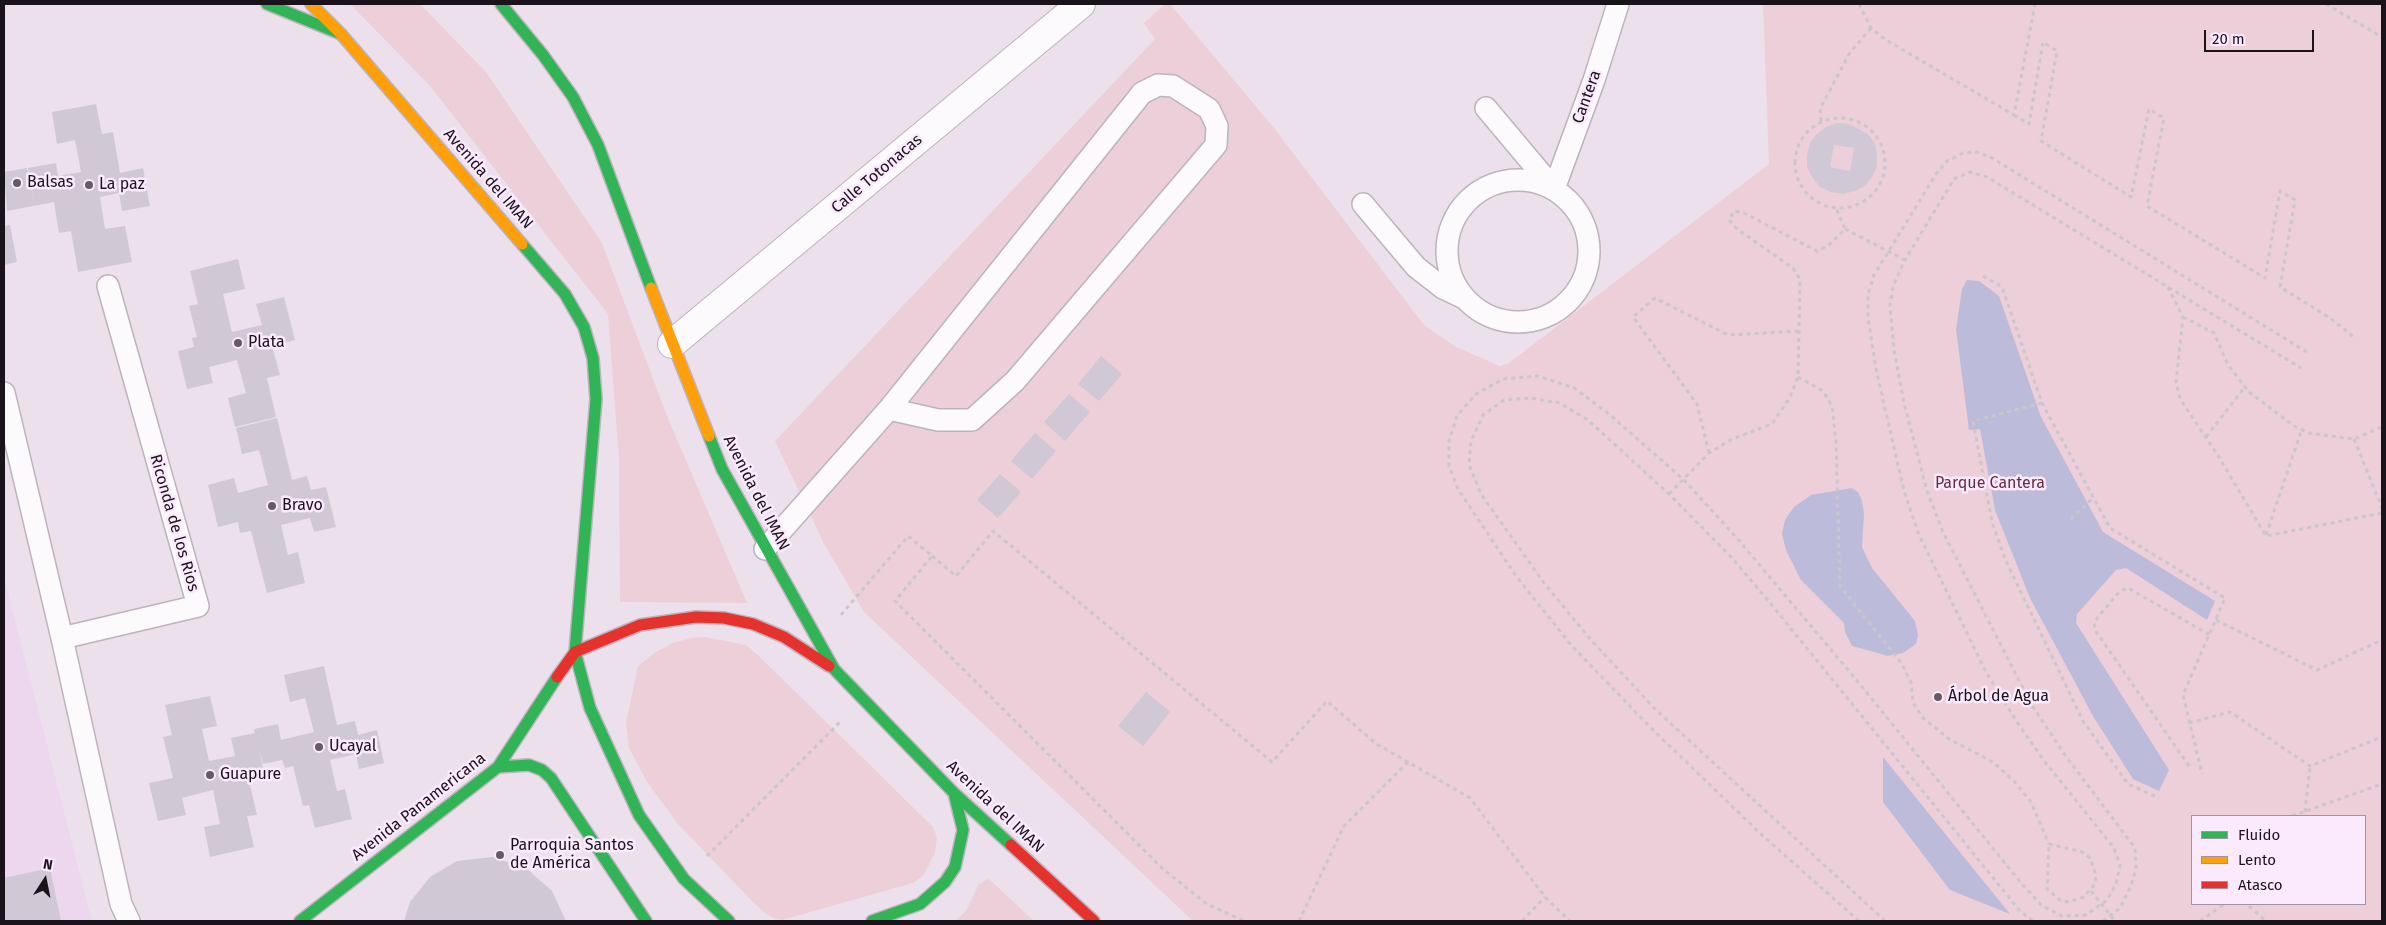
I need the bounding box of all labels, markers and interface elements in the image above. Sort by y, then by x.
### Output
scale bar [2206,20,2316,52]
text: 20 m [2212,30,2245,48]
street label: Cantera [1568,68,1606,126]
street label: Avenida del IMAN [439,125,537,233]
street label: Calle Totonacas [828,130,926,218]
place label: Balsas [27,173,73,193]
place label: La paz [99,175,145,195]
marker: Balsas [11,177,23,189]
marker: La paz [83,179,95,191]
place label: Plata [248,333,285,353]
marker: Plata [232,337,244,349]
street label: Avenida del IMAN [719,432,793,554]
street label: Riconda de los Rios [145,452,203,594]
park label: Parque Cantera [1935,474,2045,494]
place label: Bravo [282,496,323,516]
marker: Bravo [266,500,278,512]
place label: Árbol de Agua [1948,687,2049,707]
marker: Árbol de Agua [1932,691,1944,703]
place label: Ucayal [329,737,376,757]
marker: Ucayal [313,741,325,753]
street label: Avenida Panamericana [348,749,490,865]
street label: Avenida del IMAN [942,757,1048,857]
place label: Guapure [220,765,281,785]
marker: Guapure [204,769,216,781]
legend [2191,815,2366,905]
text: Fluido [2238,826,2280,844]
place label: Parroquia Santos de América [510,836,634,874]
marker: Parroquia Santos de América [494,849,506,861]
text: Lento [2238,851,2276,869]
north arrow [20,855,70,905]
text: N [42,856,54,874]
text: Atasco [2238,876,2283,894]

